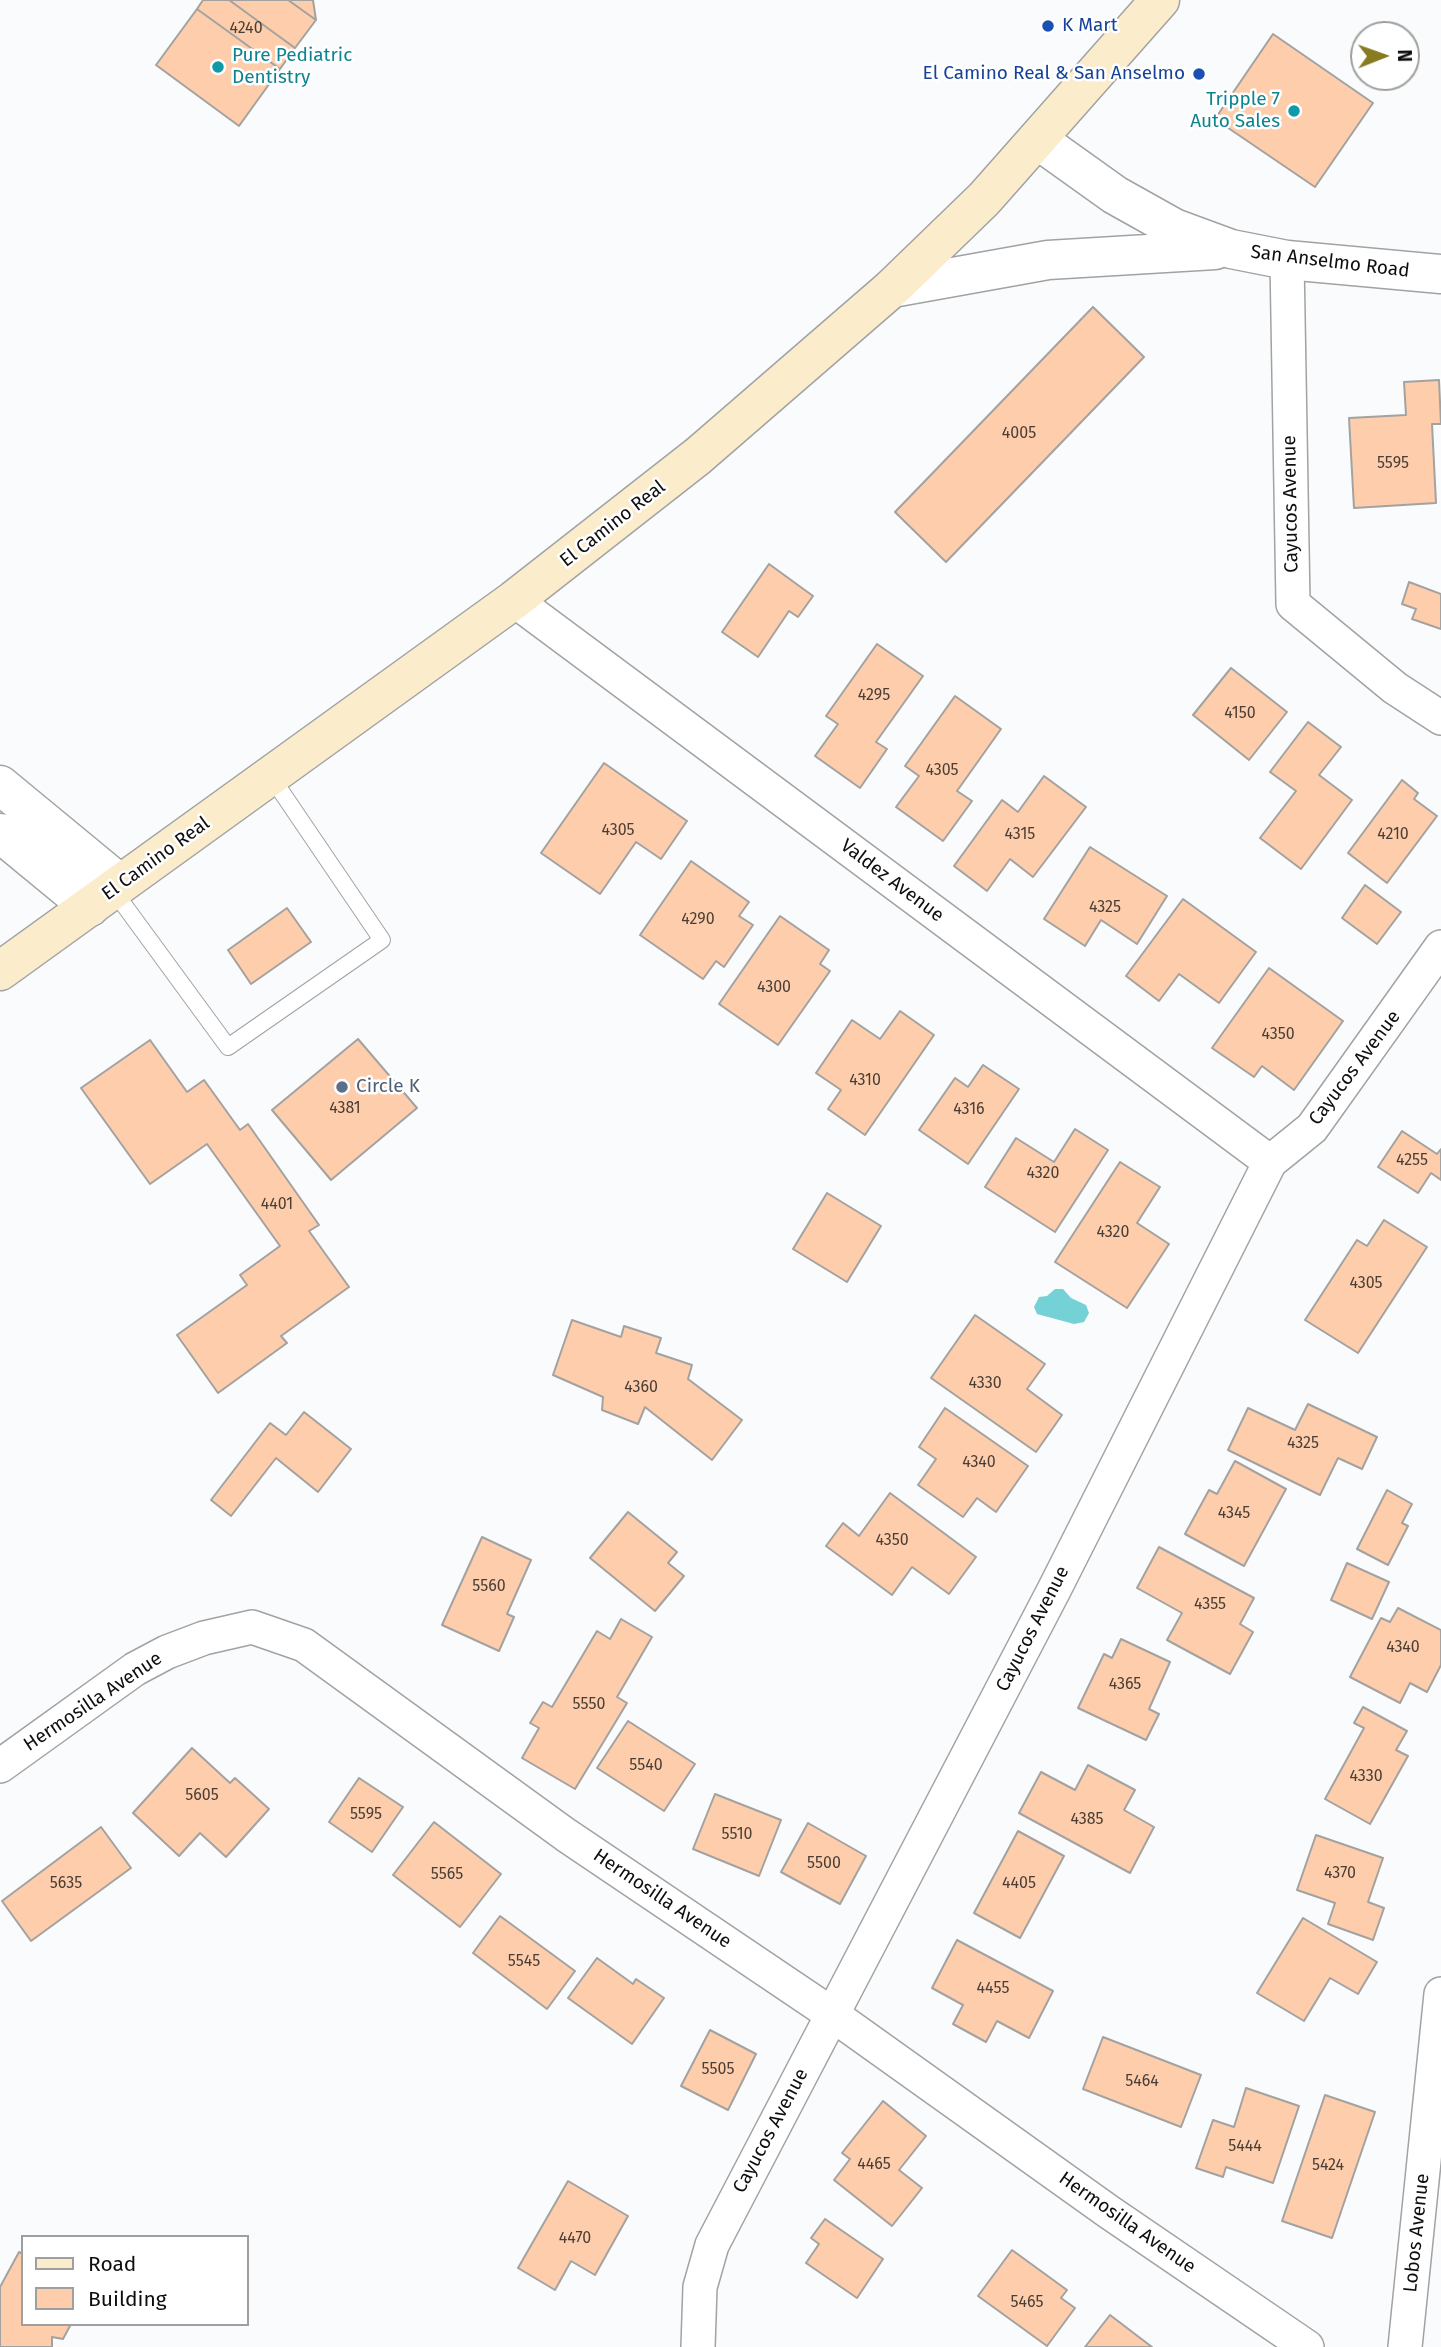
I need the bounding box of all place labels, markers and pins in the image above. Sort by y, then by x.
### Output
place label: K Mart [1062,15,1118,37]
marker: K Mart [1040,18,1056,34]
place label: Pure Pediatric Dentistry [232,45,352,89]
marker: Pure Pediatric Dentistry [210,59,226,75]
place label: El Camino Real & San Anselmo [923,63,1185,85]
marker: El Camino Real & San Anselmo [1191,66,1207,82]
place label: Tripple 7 Auto Sales [1190,89,1280,133]
marker: Tripple 7 Auto Sales [1286,103,1302,119]
place label: Circle K [356,1076,420,1098]
marker: Circle K [334,1079,350,1095]

